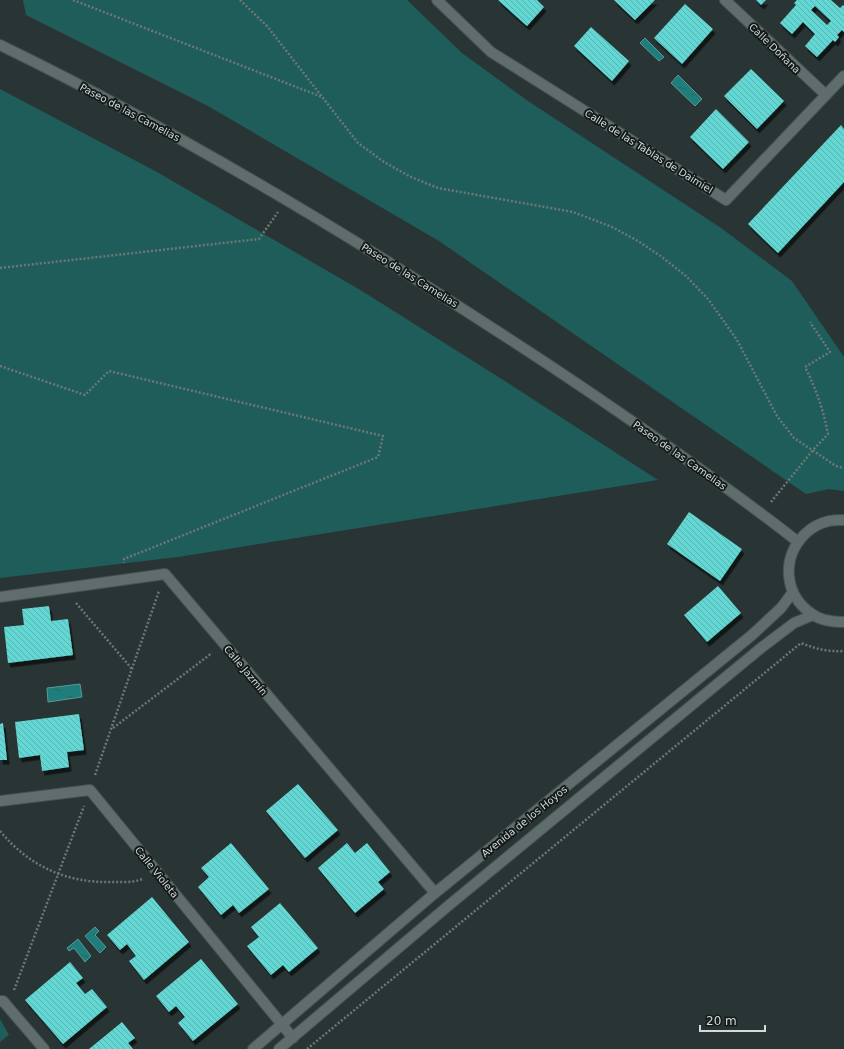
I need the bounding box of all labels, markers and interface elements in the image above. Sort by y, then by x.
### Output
street label: Calle Doñana [747,21,802,76]
street label: Paseo de las Camelias [78,81,181,143]
street label: Calle de las Tablas de Daimiel [583,107,715,196]
street label: Paseo de las Camelias [360,241,460,310]
street label: Paseo de las Camelias [631,419,728,492]
street label: Calle Jazmín [222,643,269,697]
street label: Avenida de los Hoyos [479,783,569,859]
street label: Calle Violeta [133,845,181,900]
scale bar [700,1007,765,1033]
text: 20 m [706,1014,737,1028]

